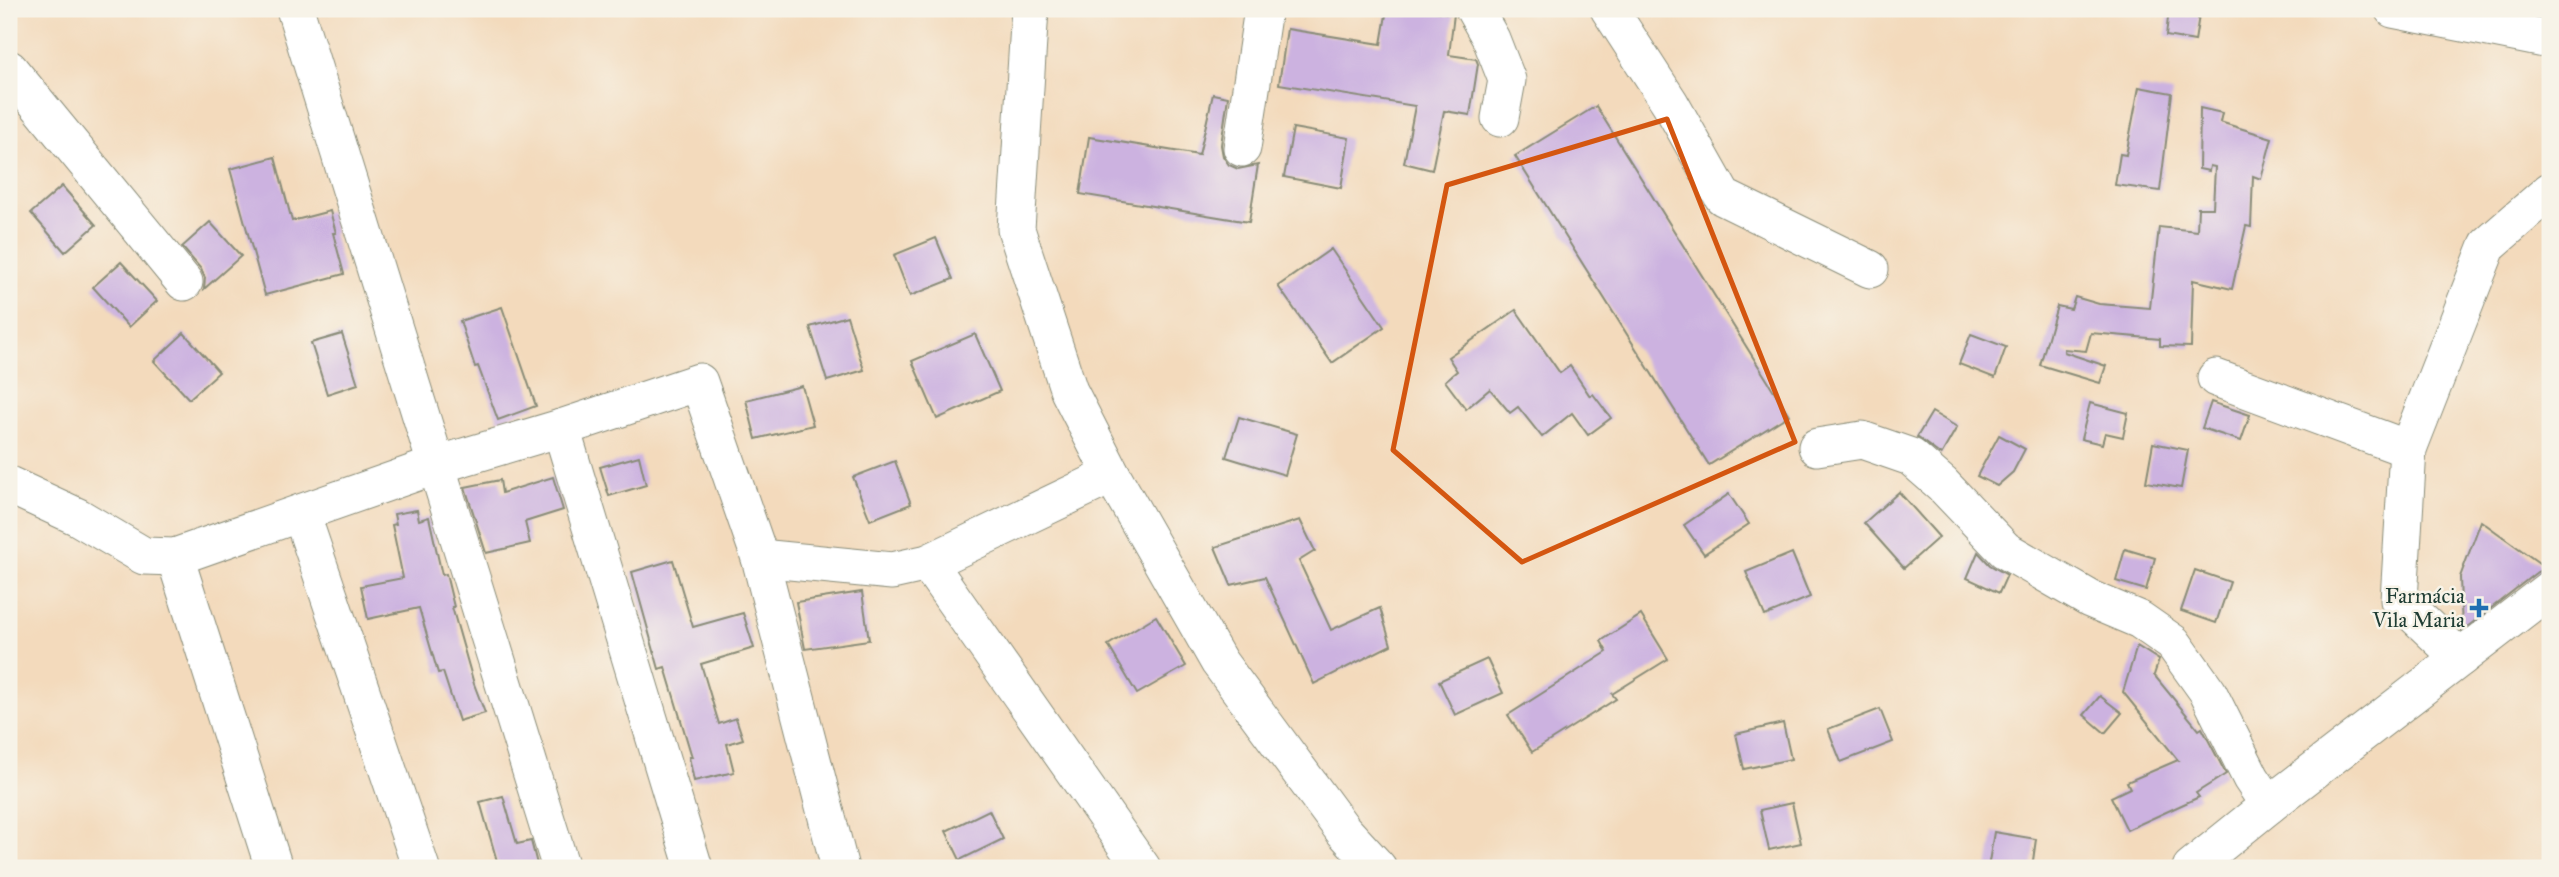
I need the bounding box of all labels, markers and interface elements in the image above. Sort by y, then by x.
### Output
place label: Farmácia Vila Maria [2372,583,2465,633]
marker: Farmácia Vila Maria [2471,600,2487,616]

